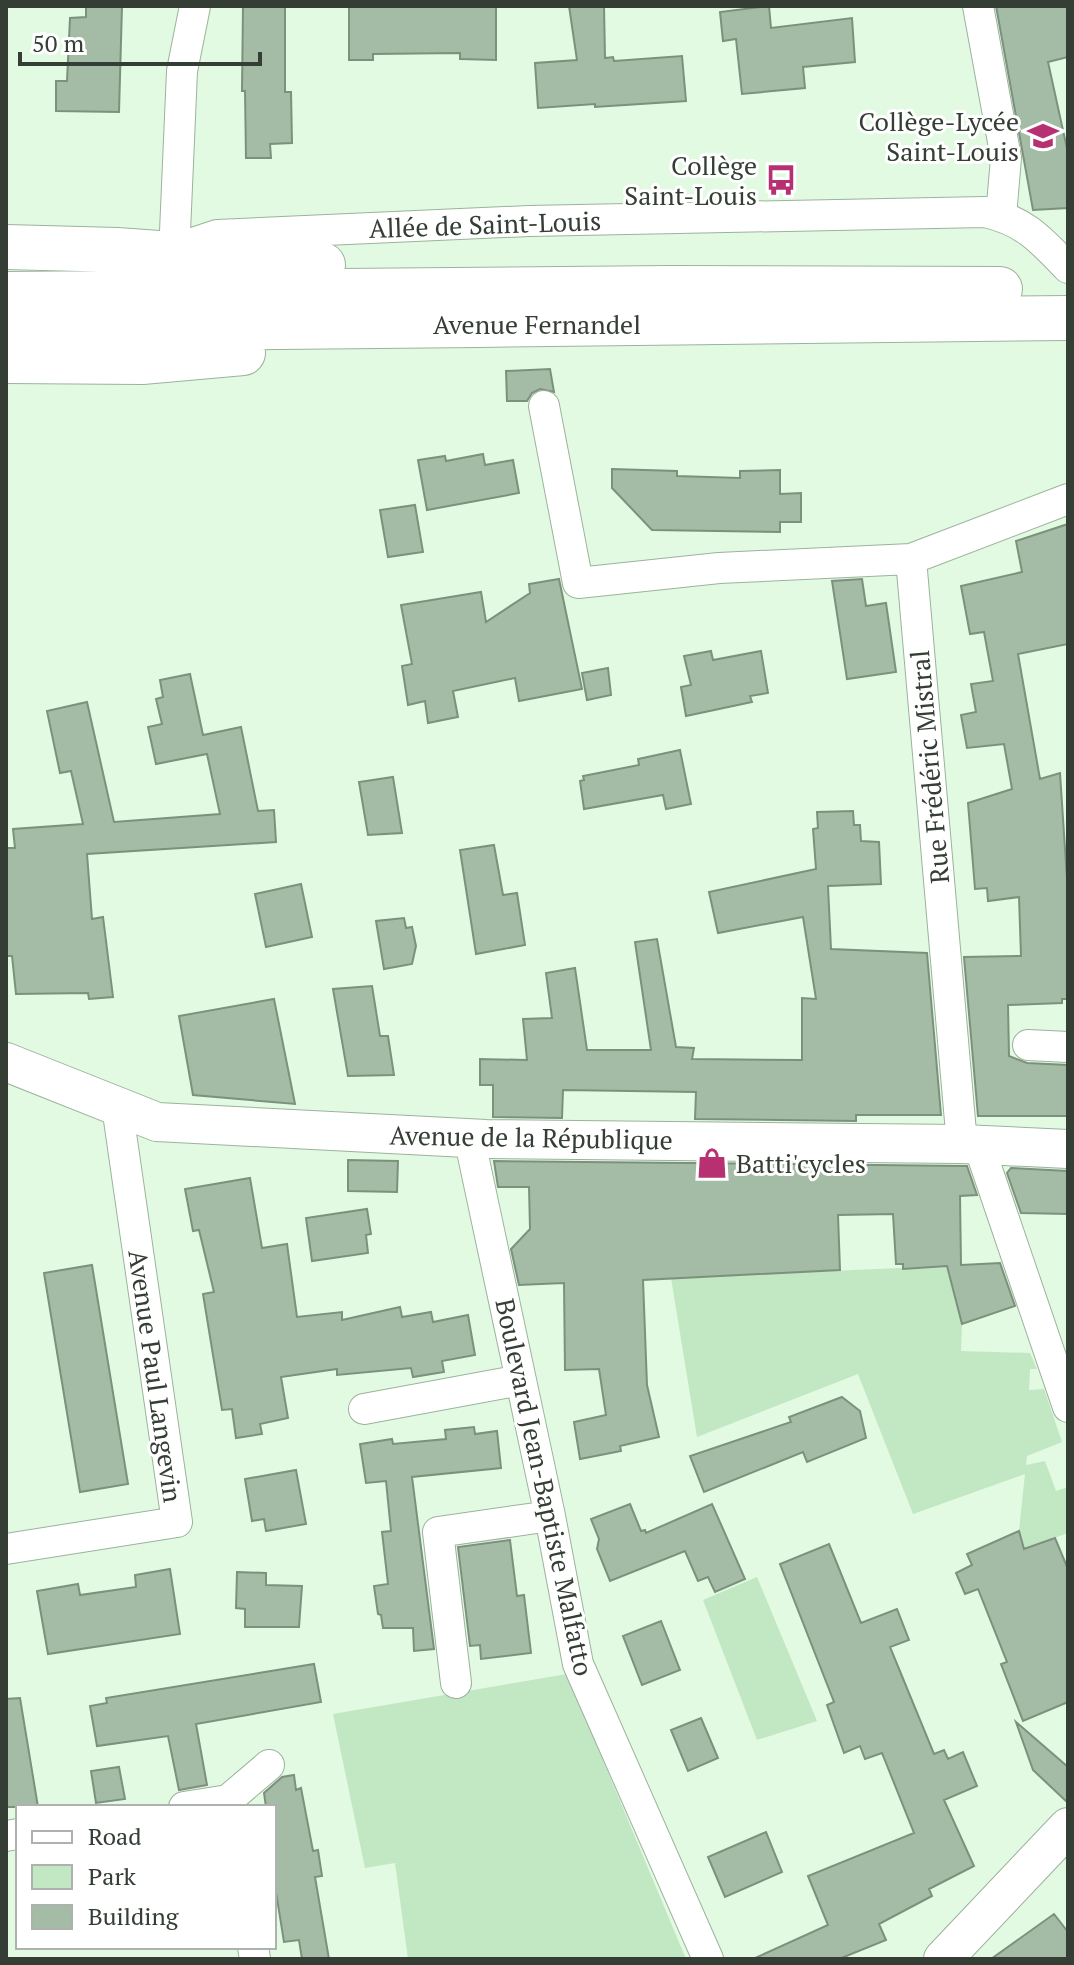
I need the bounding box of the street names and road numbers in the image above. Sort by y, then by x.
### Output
street label: Allée de Saint-Louis [368,203,602,245]
street label: Avenue Fernandel [433,307,641,341]
street label: Rue Frédéric Mistral [902,649,956,885]
street label: Avenue de la République [389,1118,673,1156]
street label: Avenue Paul Langevin [121,1248,191,1504]
street label: Boulevard Jean-Baptiste Malfatto [488,1295,602,1679]

